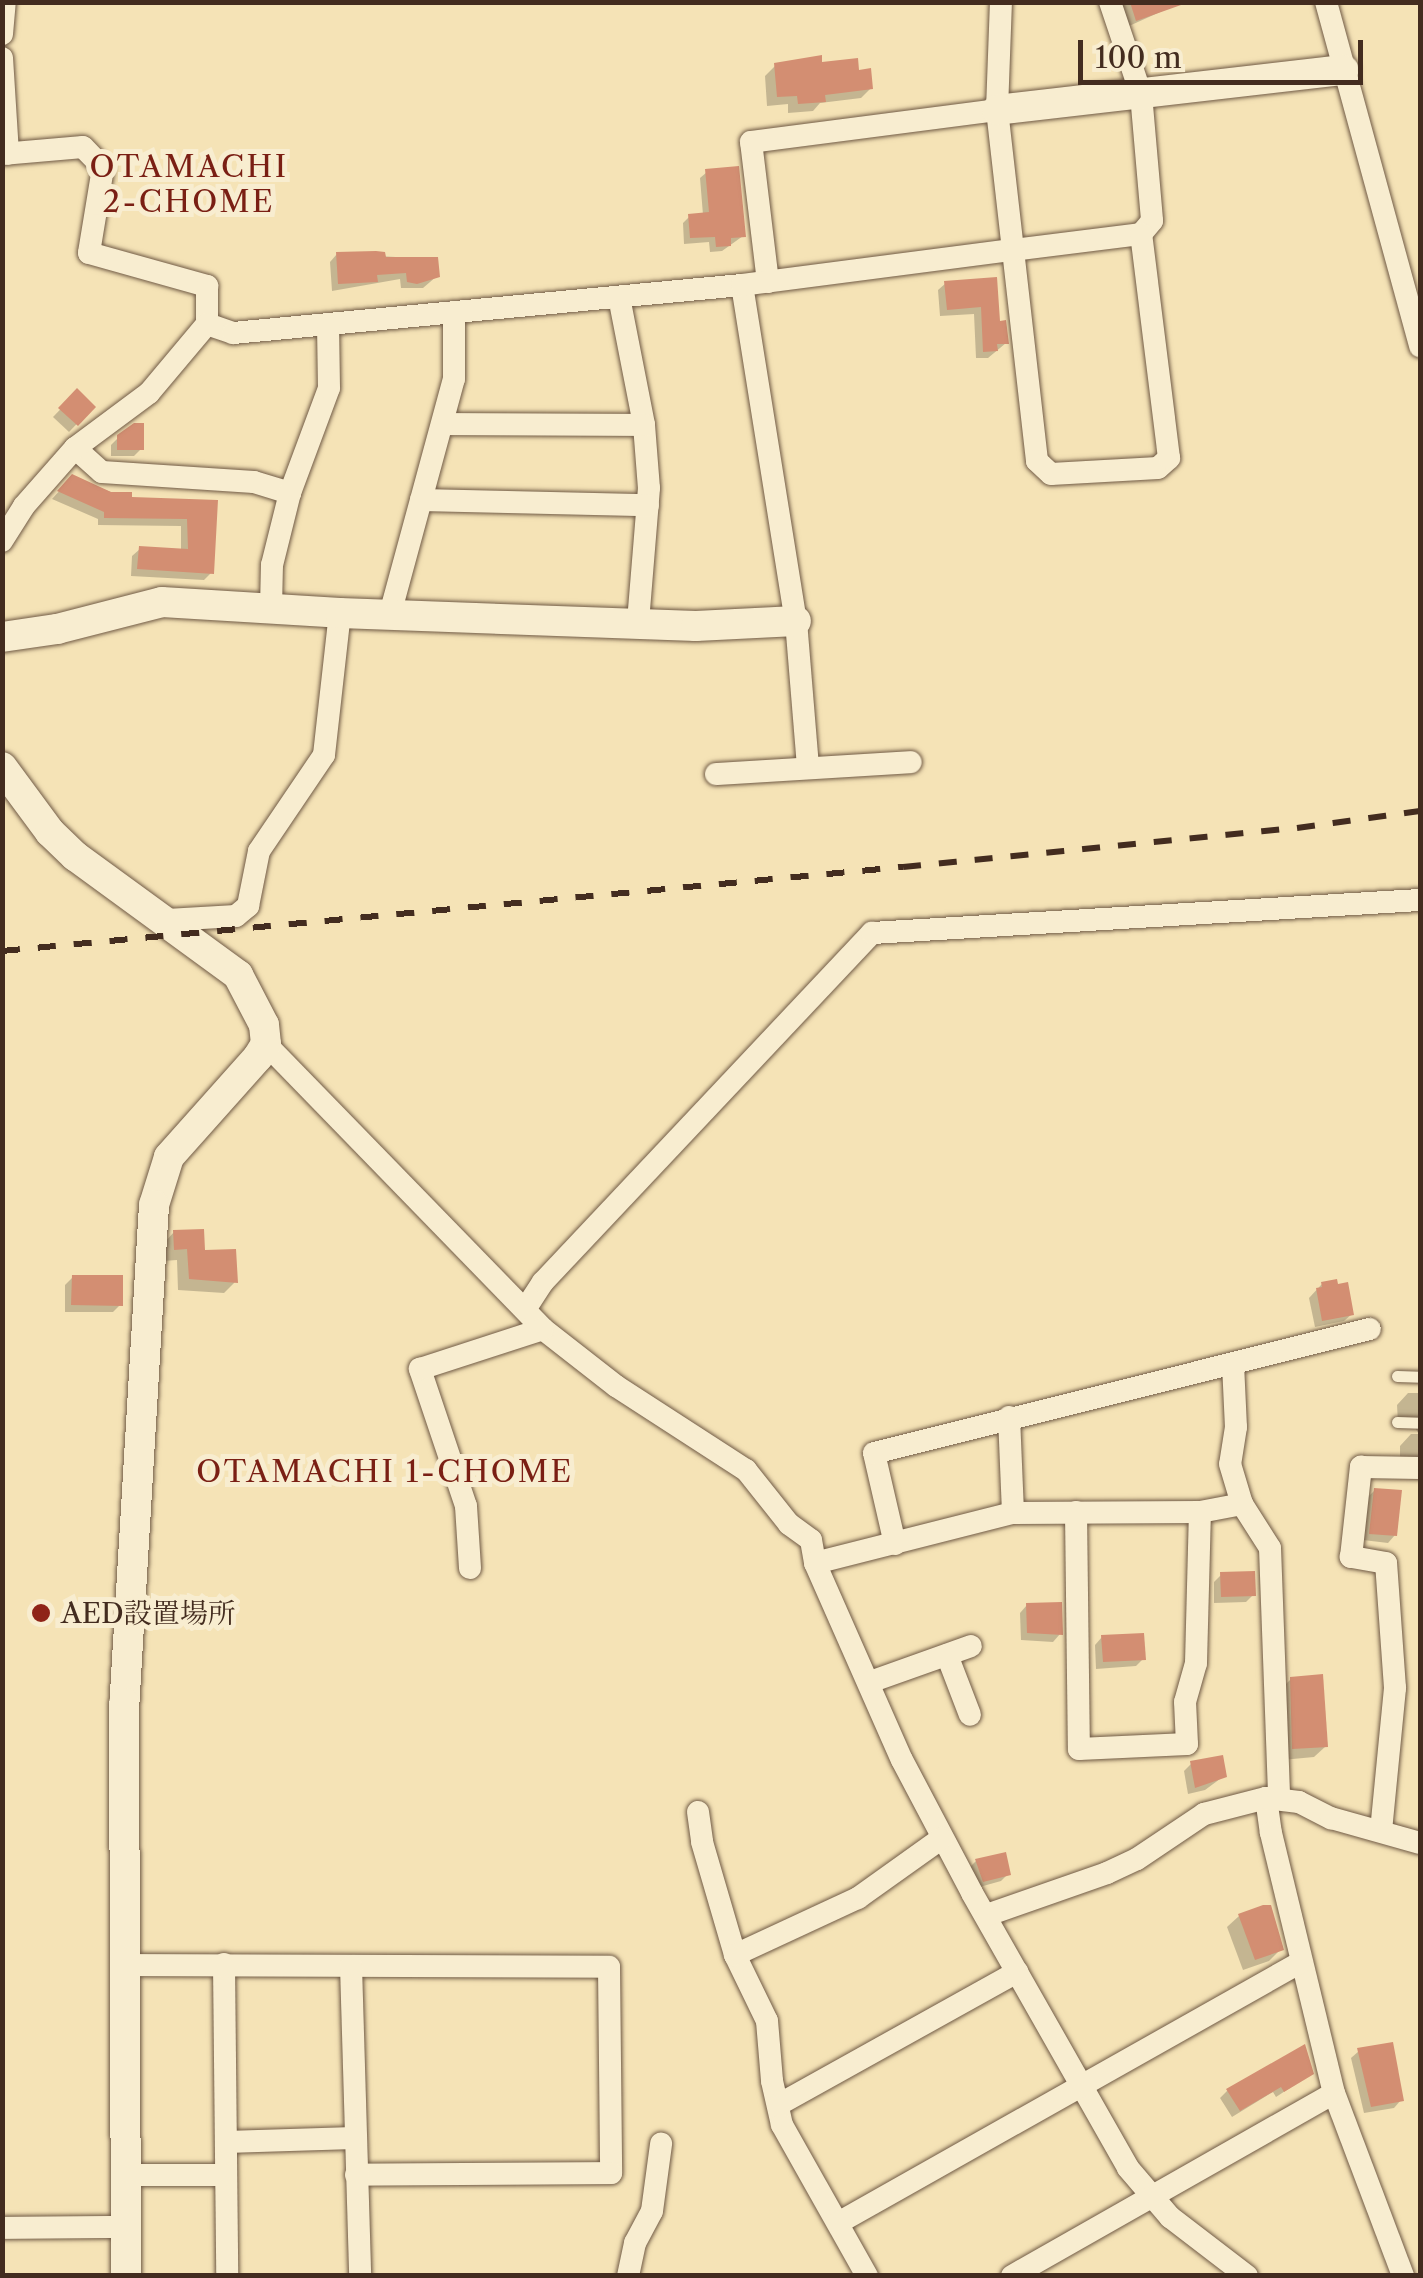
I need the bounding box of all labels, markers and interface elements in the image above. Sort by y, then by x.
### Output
scale bar [1083,20,1368,82]
text: 100 m [1095,39,1182,76]
district label: OTAMACHI 2-CHOME [89,149,289,220]
district label: OTAMACHI 1-CHOME [196,1454,574,1490]
place label: AED設置場所 [61,1596,236,1630]
marker: AED設置場所 [30,1602,52,1624]

